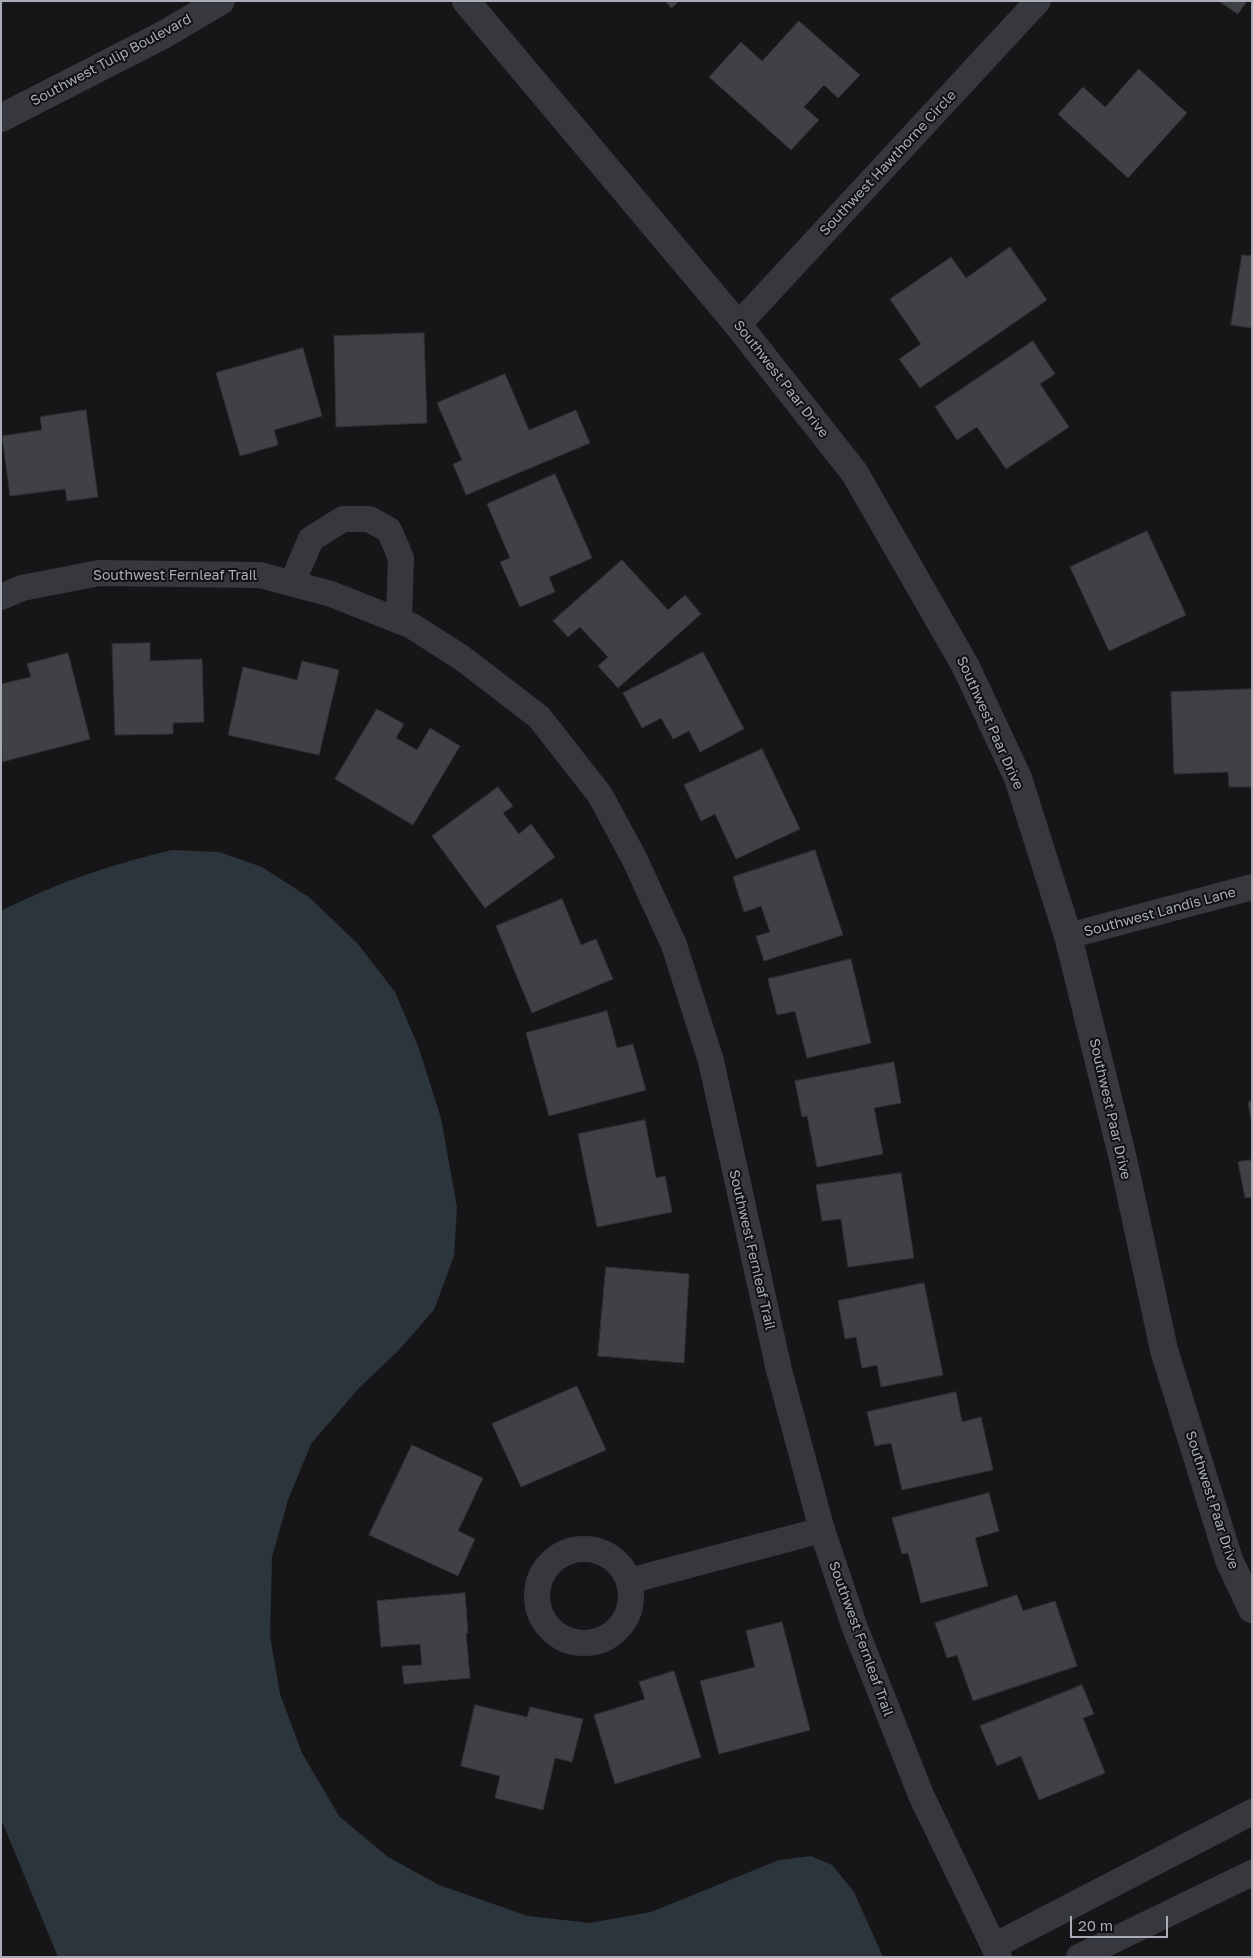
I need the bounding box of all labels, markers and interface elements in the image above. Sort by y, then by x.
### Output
street label: Southwest Tulip Boulevard [28,10,194,110]
street label: Southwest Hawthorne Circle [816,87,960,239]
street label: Southwest Paar Drive [730,317,832,441]
street label: Southwest Fernleaf Trail [93,568,257,584]
street label: Southwest Paar Drive [953,654,1027,792]
street label: Southwest Landis Lane [1082,884,1238,940]
street label: Southwest Paar Drive [1086,1037,1134,1181]
street label: Southwest Fernleaf Trail [725,1168,779,1332]
street label: Southwest Paar Drive [1182,1429,1242,1571]
street label: Southwest Fernleaf Trail [825,1559,897,1719]
scale bar [1073,1906,1170,1938]
text: 20 m [1078,1916,1113,1934]

